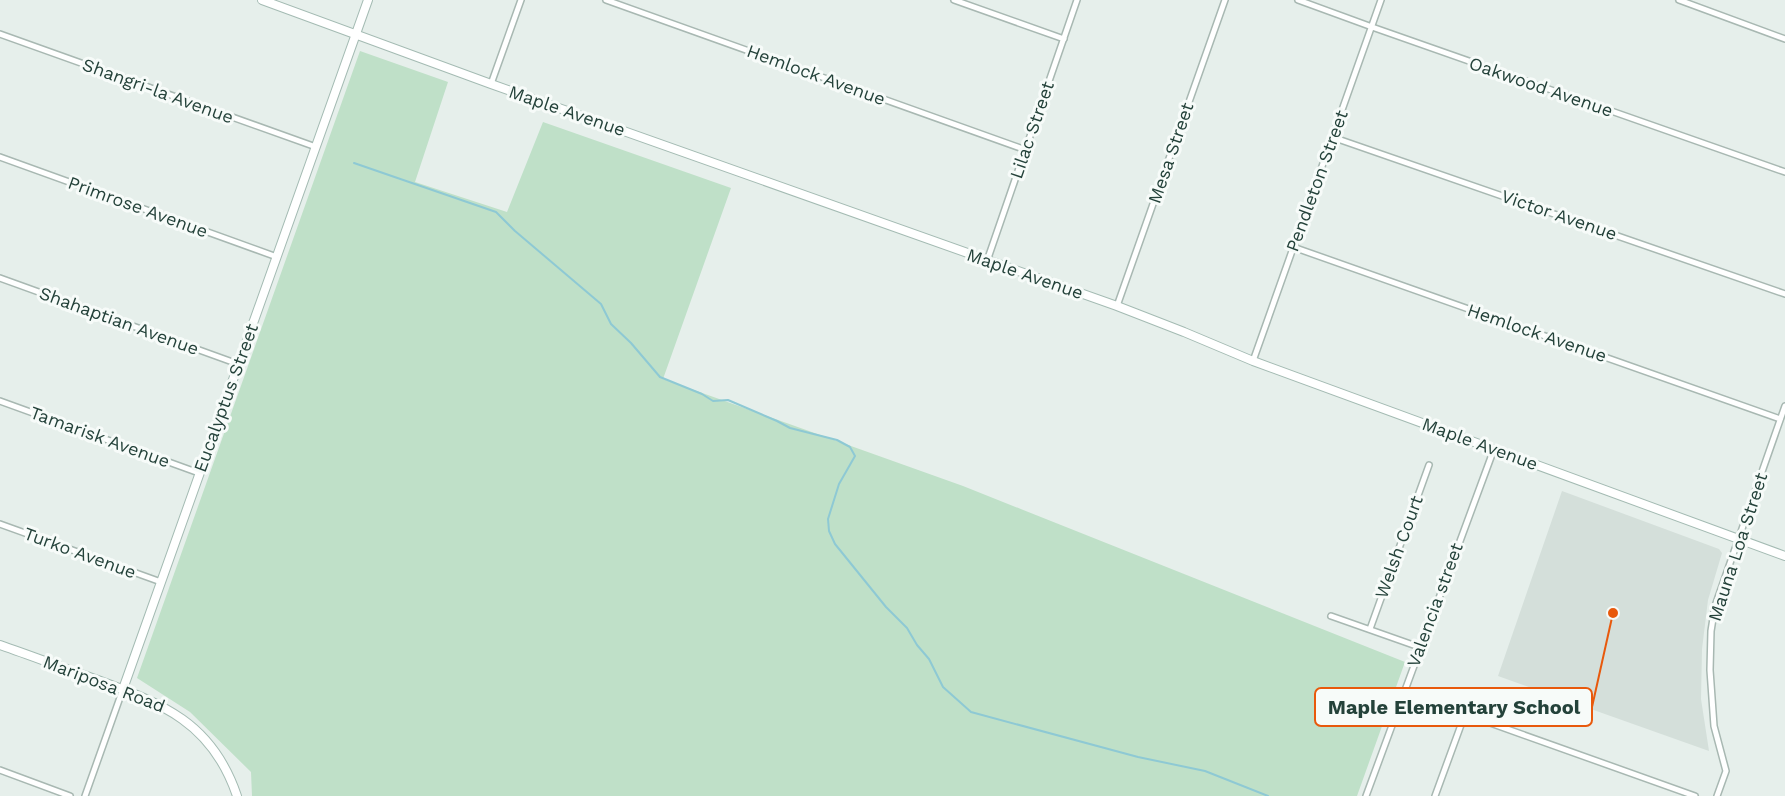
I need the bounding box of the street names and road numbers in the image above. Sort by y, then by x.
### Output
street label: Hemlock Avenue [744,40,888,109]
street label: Oakwood Avenue [1467,52,1616,121]
street label: Shangri-la Avenue [80,53,237,128]
street label: Lilac Street [1005,78,1058,181]
street label: Maple Avenue [506,81,628,140]
street label: Mesa Street [1143,99,1198,206]
street label: Pendleton Street [1281,107,1352,254]
street label: Primrose Avenue [65,172,211,242]
street label: Victor Avenue [1499,185,1620,244]
street label: Maple Avenue [964,244,1086,303]
street label: Shahaptian Avenue [37,282,202,359]
street label: Hemlock Avenue [1465,299,1610,366]
street label: Eucalyptus Street [189,320,262,475]
street label: Tamarisk Avenue [27,402,173,472]
street label: Maple Avenue [1419,413,1541,474]
street label: Mauna Loa Street [1704,469,1772,624]
street label: Welsh Court [1370,492,1427,601]
street label: Turko Avenue [21,522,139,583]
street label: Valencia street [1402,539,1467,670]
street label: Mariposa Road [40,651,168,716]

